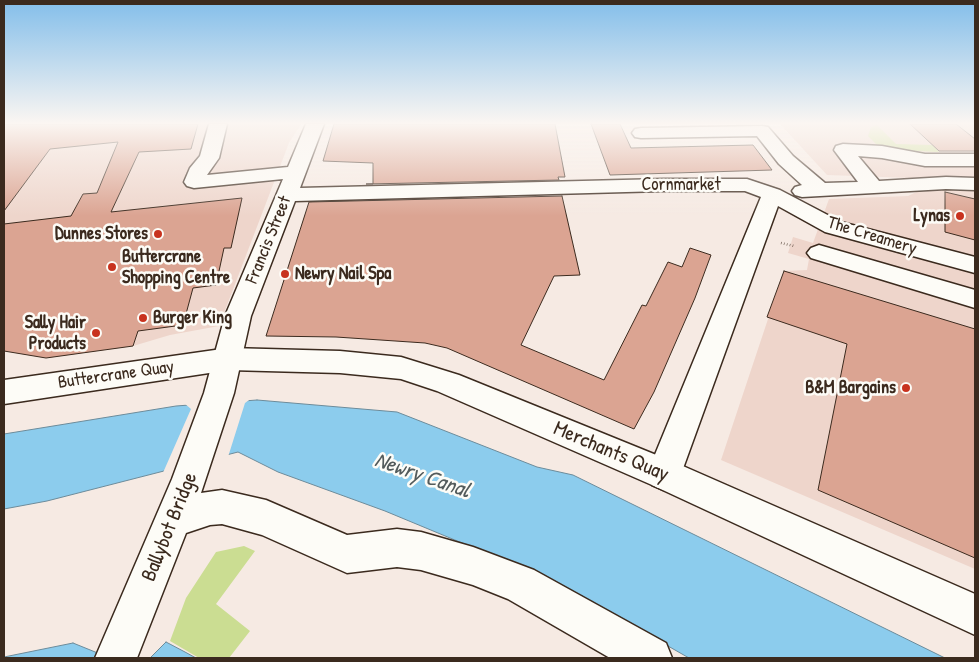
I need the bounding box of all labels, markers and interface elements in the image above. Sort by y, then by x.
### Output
street label: Cornmarket [641,174,721,196]
street label: Francis Street [242,193,296,287]
place label: Lynas [914,205,950,227]
marker: Lynas [954,210,966,222]
street label: The Creamery [825,212,919,260]
place label: Dunnes Stores [55,223,148,245]
marker: Dunnes Stores [152,228,164,240]
place label: Buttercrane Shopping Centre [122,246,230,288]
marker: Buttercrane Shopping Centre [106,261,118,273]
place label: Newry Nail Spa [295,263,391,285]
marker: Newry Nail Spa [279,268,291,280]
place label: Burger King [153,307,232,329]
place label: Sally Hair Products [25,312,86,354]
marker: Burger King [137,312,149,324]
marker: Sally Hair Products [90,327,102,339]
street label: Buttercrane Quay [57,356,175,394]
place label: B&M Bargains [805,377,896,399]
marker: B&M Bargains [900,382,912,394]
street label: Merchants Quay [549,416,673,488]
water label: Newry Canal [371,447,473,505]
street label: Ballybot Bridge [137,469,203,585]

